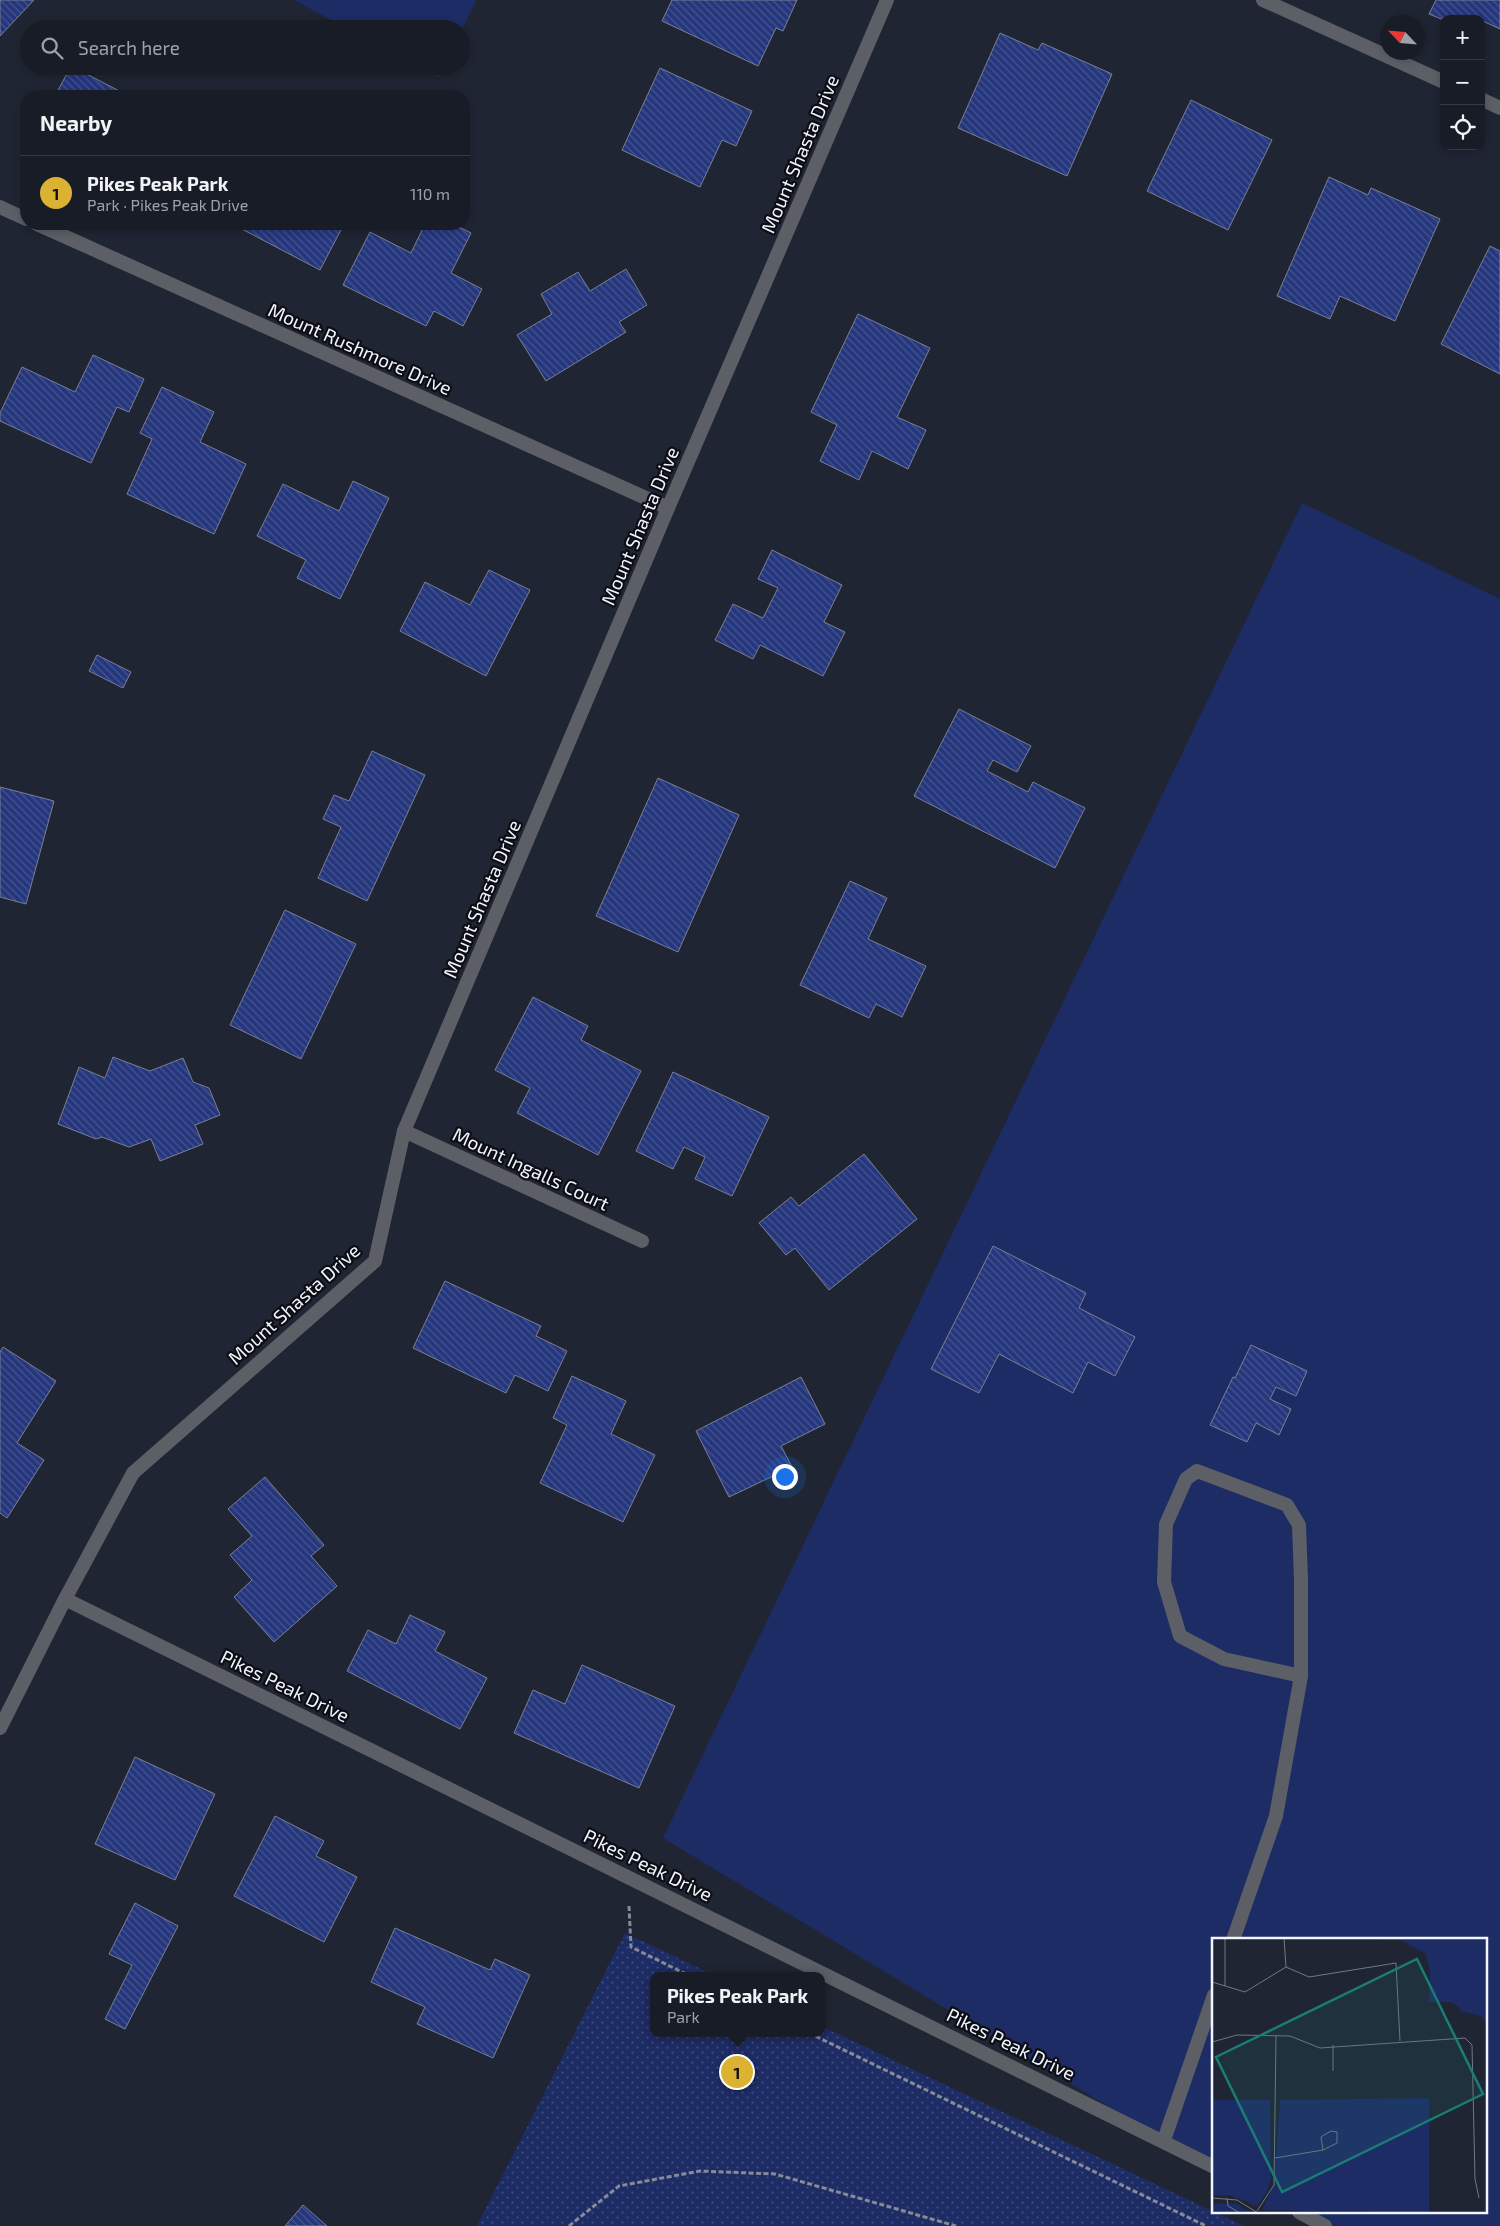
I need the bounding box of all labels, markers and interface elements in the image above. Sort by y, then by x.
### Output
north arrow [1380,15,1425,60]
map controls [1440,15,1485,150]
button: + [1440,15,1485,60]
search box [20,20,470,75]
icon: search [38,34,66,62]
text: Search here [78,36,180,59]
button: − [1440,60,1485,105]
street label: Mount Shasta Drive [756,71,843,236]
button: locate [1440,105,1485,150]
text: Nearby [40,110,112,135]
text: Pikes Peak Park [87,172,228,195]
text: 1 [53,184,59,203]
text: 110 m [410,184,450,203]
text: Park · Pikes Peak Drive [87,195,248,214]
street label: Mount Rushmore Drive [265,298,456,399]
street label: Mount Shasta Drive [596,443,683,608]
street label: Mount Shasta Drive [438,816,525,981]
street label: Mount Ingalls Court [449,1122,613,1215]
street label: Mount Shasta Drive [223,1238,364,1369]
your location [772,1464,798,1490]
street label: Pikes Peak Drive [217,1645,353,1727]
street label: Pikes Peak Drive [580,1824,716,1906]
inset map [1212,1938,1488,2214]
popup [650,1972,825,2037]
text: Pikes Peak Park [667,1984,808,2007]
street label: Pikes Peak Drive [943,2003,1079,2085]
text: Park [667,2007,700,2026]
pin: 1 [721,2053,753,2091]

